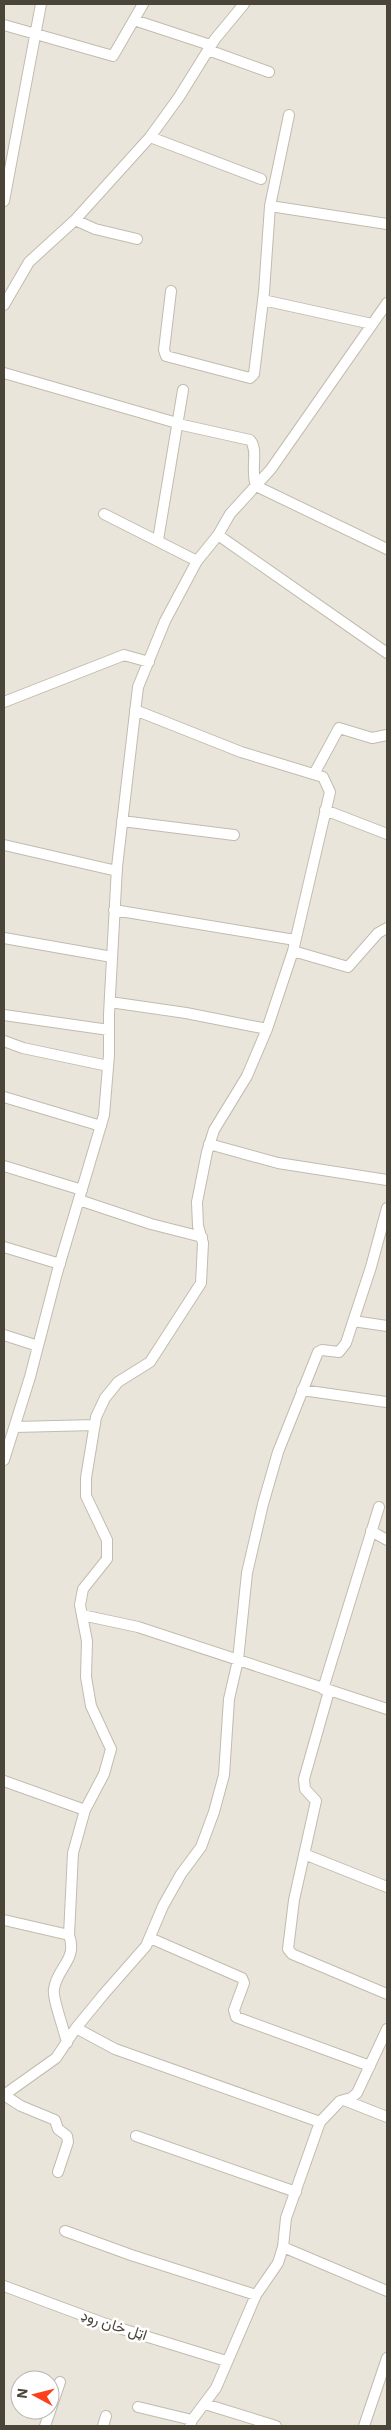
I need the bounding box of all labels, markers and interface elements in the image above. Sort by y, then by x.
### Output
street label: اټل خان روډ [79,2305,150,2344]
north arrow [10,2370,60,2420]
text: N [13,2387,32,2400]

